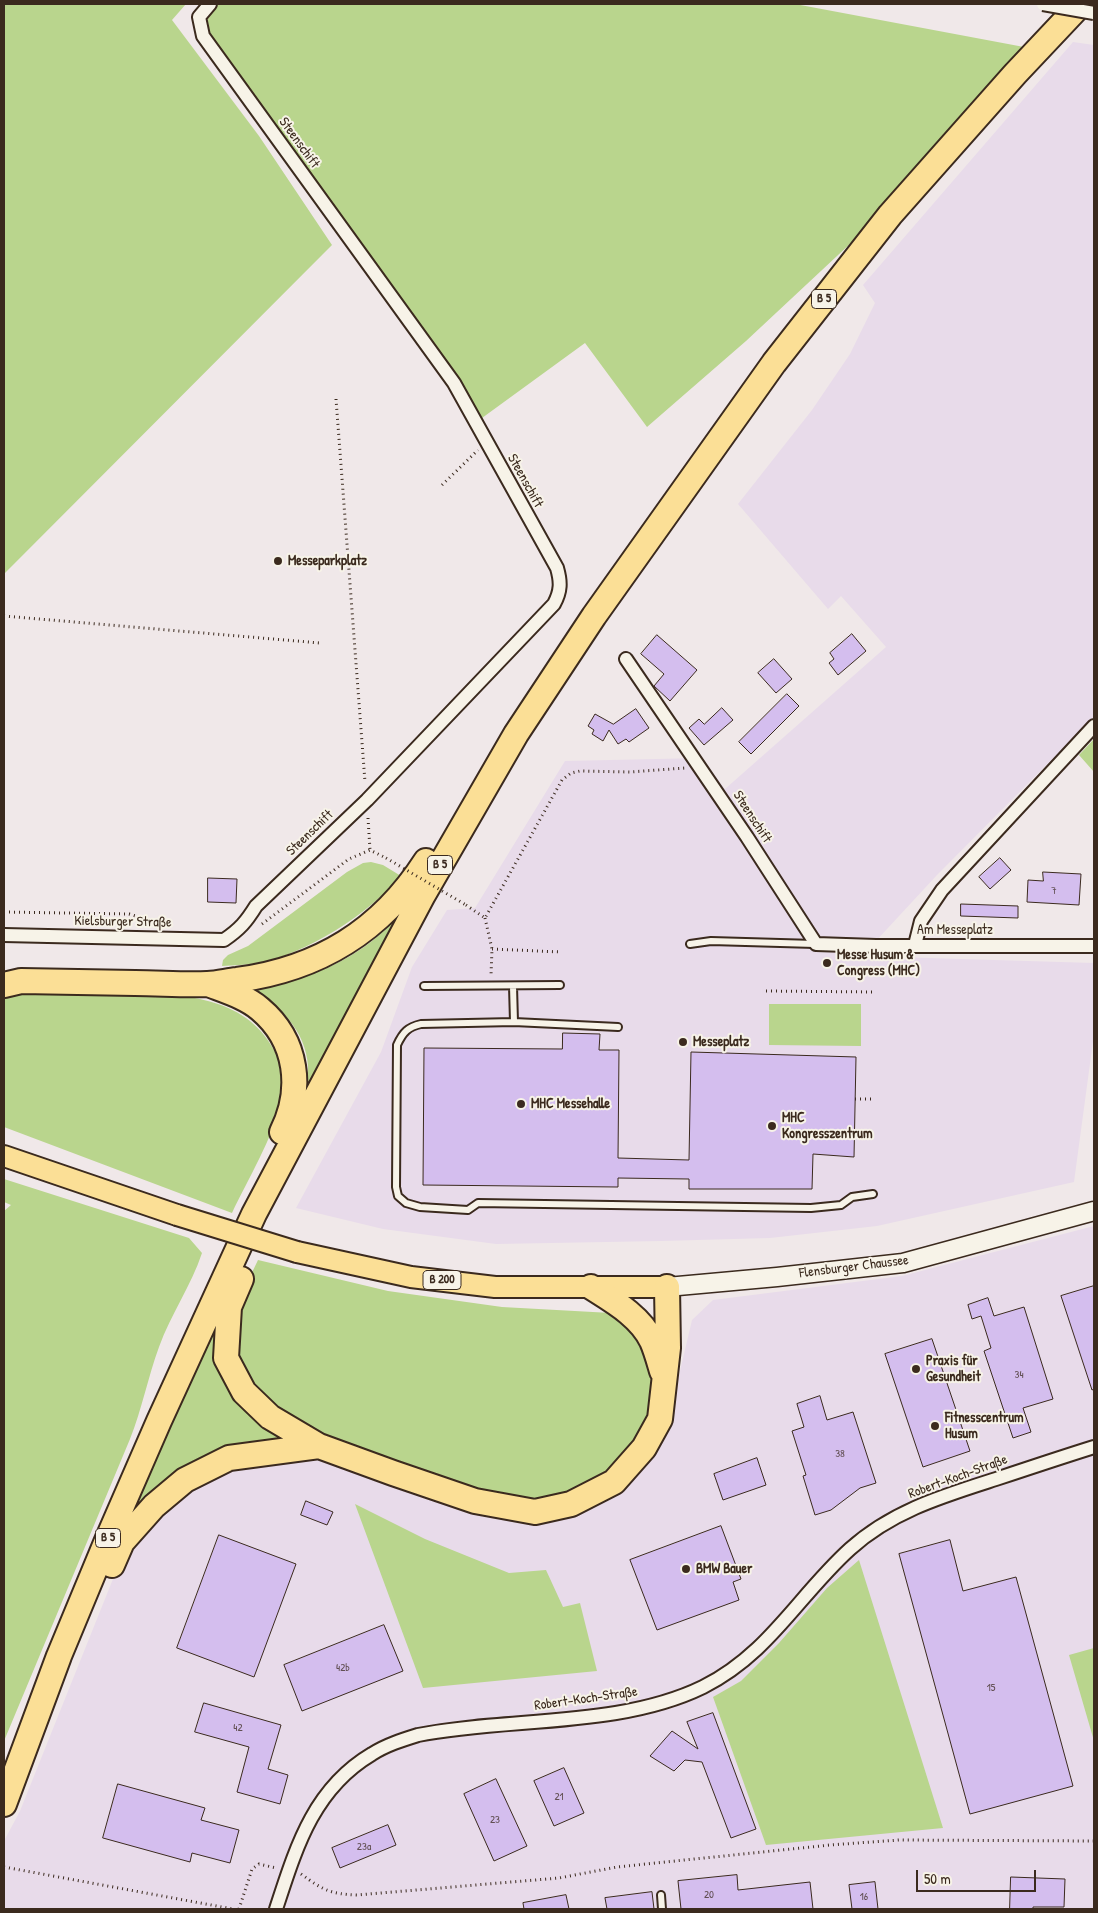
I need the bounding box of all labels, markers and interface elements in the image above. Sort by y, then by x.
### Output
street label: Steenschift [275,114,323,172]
road number: B 5 [812,290,836,308]
street label: Steenschift [503,451,547,511]
place label: Messeparkplatz [288,553,367,569]
marker: Messeparkplatz [272,555,284,567]
street label: Steenschift [729,788,775,846]
street label: Steenschift [283,807,337,859]
road number: B 5 [428,856,452,874]
house number: 7 [1051,884,1057,898]
street label: Kielsburger Straße [74,913,172,931]
street label: Am Messeplatz [917,922,993,938]
place label: Messe Husum & Congress (MHC) [837,947,920,980]
marker: Messe Husum & Congress (MHC) [821,957,833,969]
place label: Messeplatz [693,1034,749,1050]
marker: Messeplatz [677,1036,689,1048]
place label: MHC Messehalle [531,1096,610,1112]
marker: MHC Messehalle [515,1098,527,1110]
place label: MHC Kongresszentrum [782,1110,872,1142]
marker: MHC Kongresszentrum [766,1120,778,1132]
street label: Flensburger Chaussee [798,1252,910,1282]
road number: B 200 [423,1270,461,1290]
place label: Praxis für Gesundheit [926,1353,980,1385]
marker: Praxis für Gesundheit [910,1363,922,1375]
house number: 34 [1014,1368,1024,1382]
place label: Fitnesscentrum Husum [945,1410,1024,1442]
marker: Fitnesscentrum Husum [929,1420,941,1432]
house number: 38 [835,1447,845,1461]
street label: Robert-Koch-Straße [906,1451,1010,1503]
road number: B 5 [96,1529,120,1548]
place label: BMW Bauer [696,1561,752,1577]
marker: BMW Bauer [680,1563,692,1575]
house number: 42b [336,1661,350,1675]
house number: 15 [987,1681,995,1695]
street label: Robert-Koch-Straße [533,1683,639,1715]
house number: 42 [233,1721,243,1735]
house number: 21 [554,1790,564,1804]
house number: 23 [490,1813,500,1827]
house number: 23a [357,1840,371,1854]
scale bar [918,1860,1038,1892]
text: 50 m [924,1868,951,1889]
house number: 20 [704,1888,714,1902]
house number: 16 [860,1890,868,1904]

